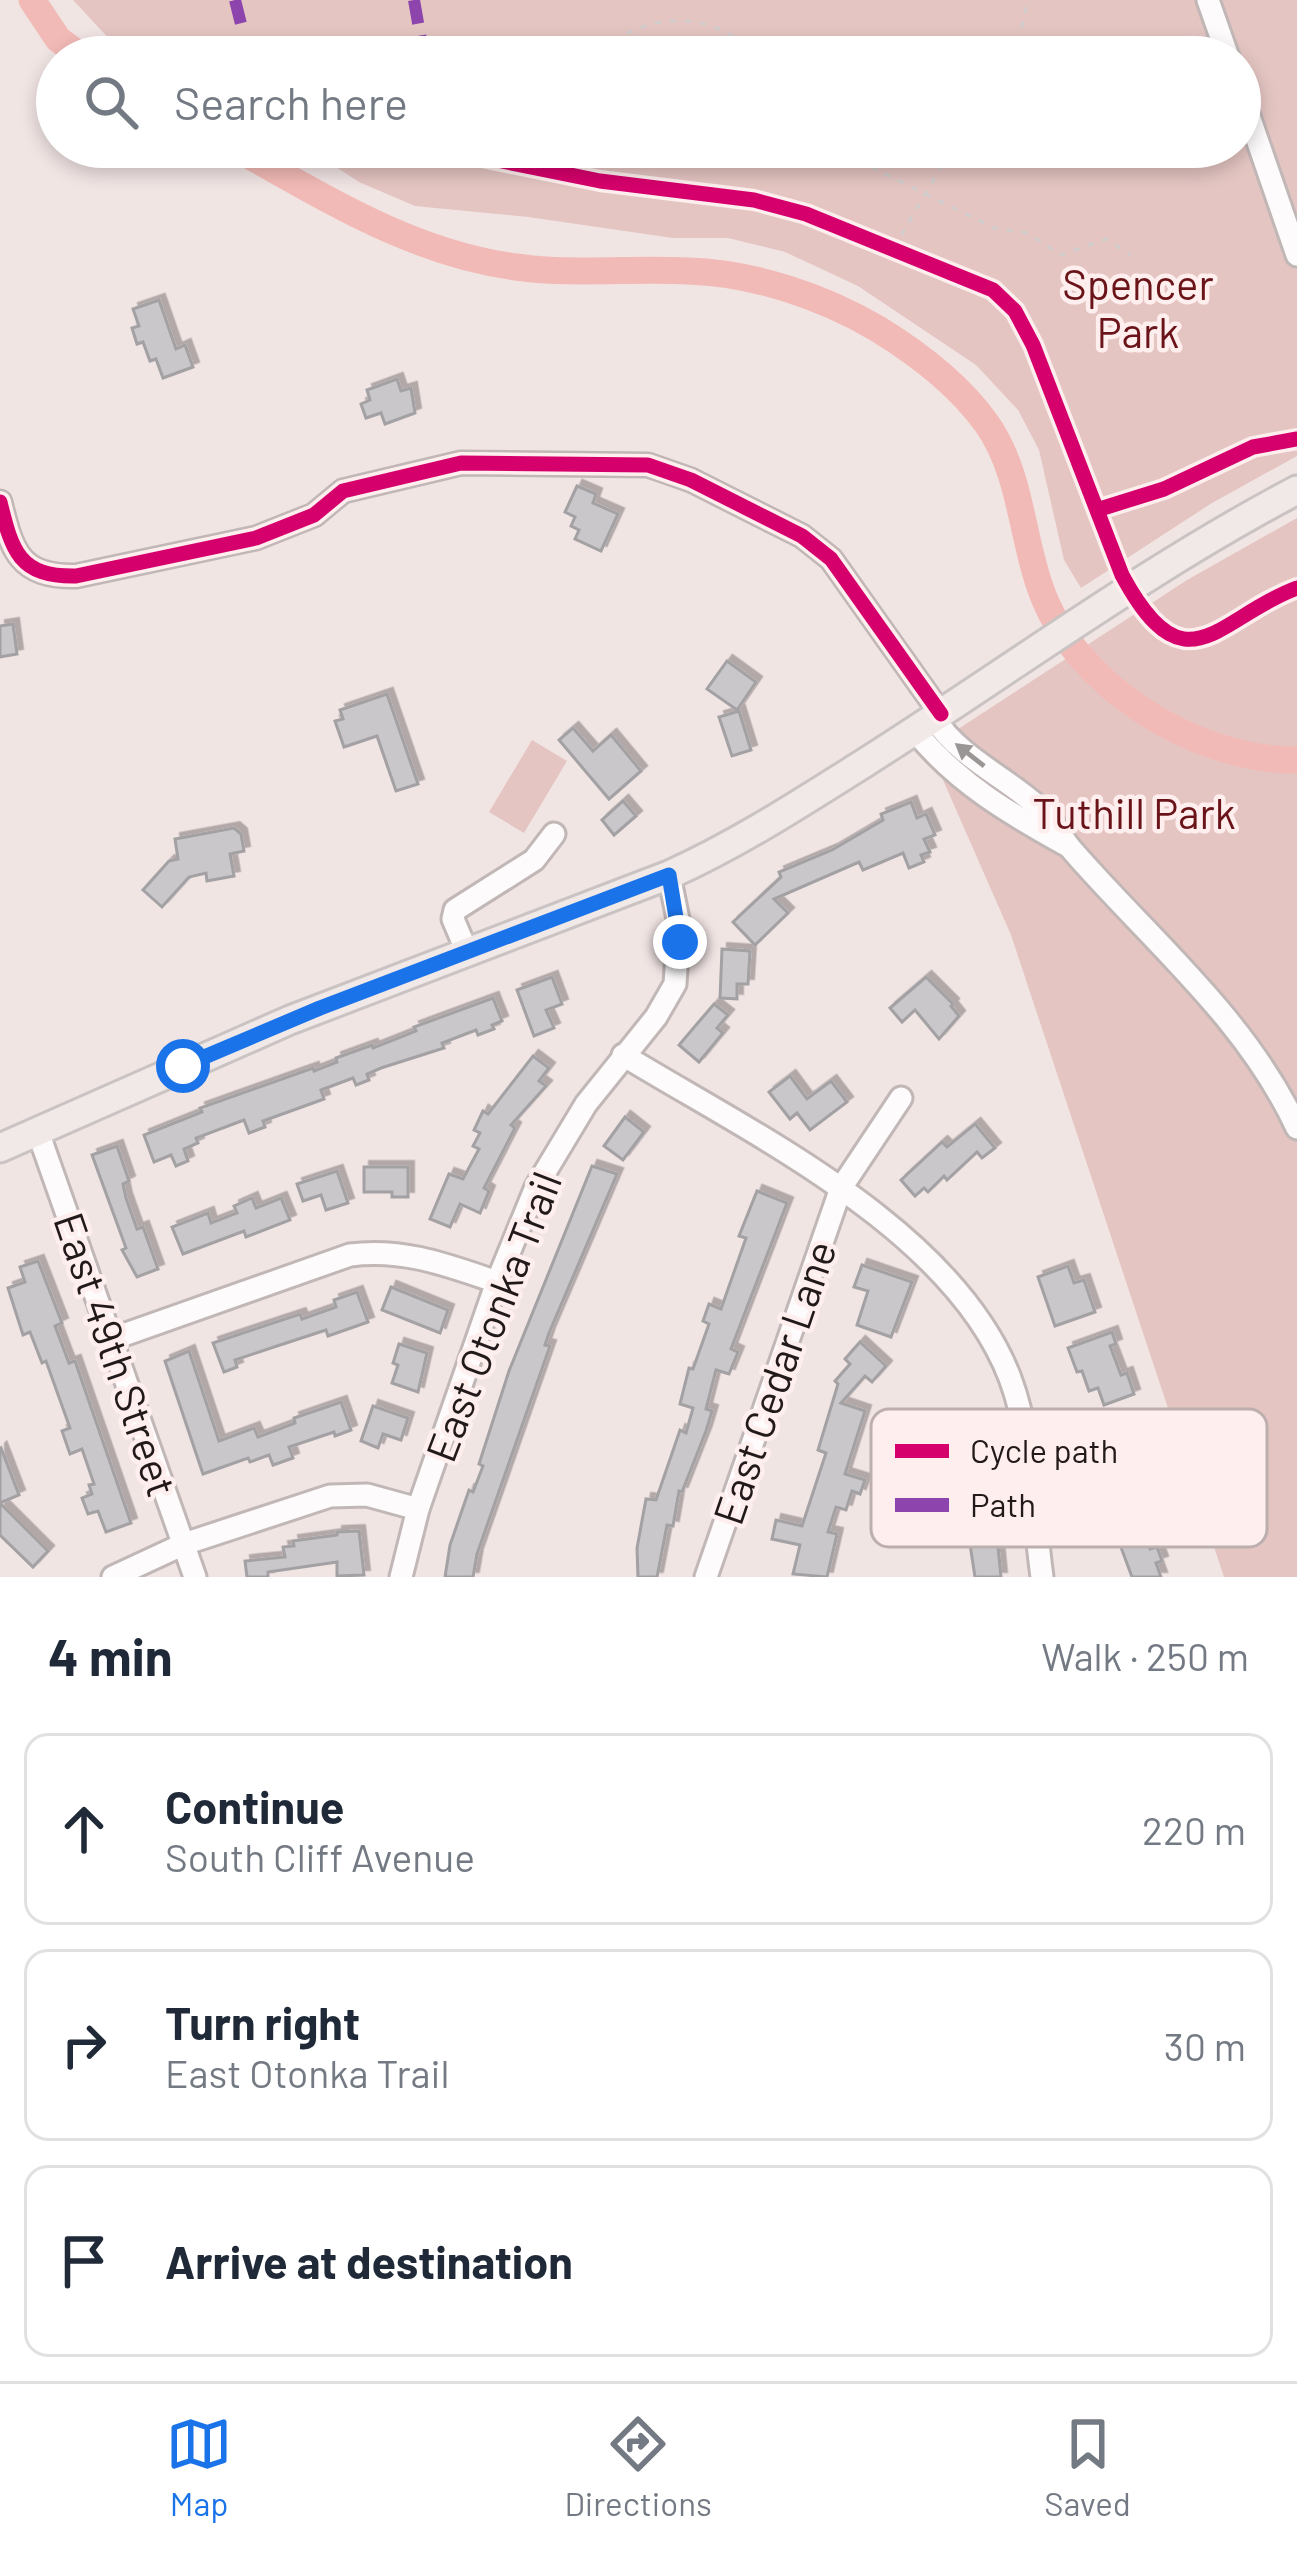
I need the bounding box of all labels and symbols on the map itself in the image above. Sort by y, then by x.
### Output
park label: Spencer Park [1062,258,1214,356]
one-way arrow [955,743,986,768]
park label: Tuthill Park [1032,787,1236,837]
route end [653,915,707,969]
route start [156,1039,210,1093]
street label: East Otonka Trail [414,1164,570,1468]
street label: East 49th Street [45,1206,189,1502]
street label: East Cedar Lane [701,1234,845,1530]
legend [871,1409,1267,1547]
text: Cycle path [970,1430,1118,1470]
text: Path [970,1484,1036,1524]

